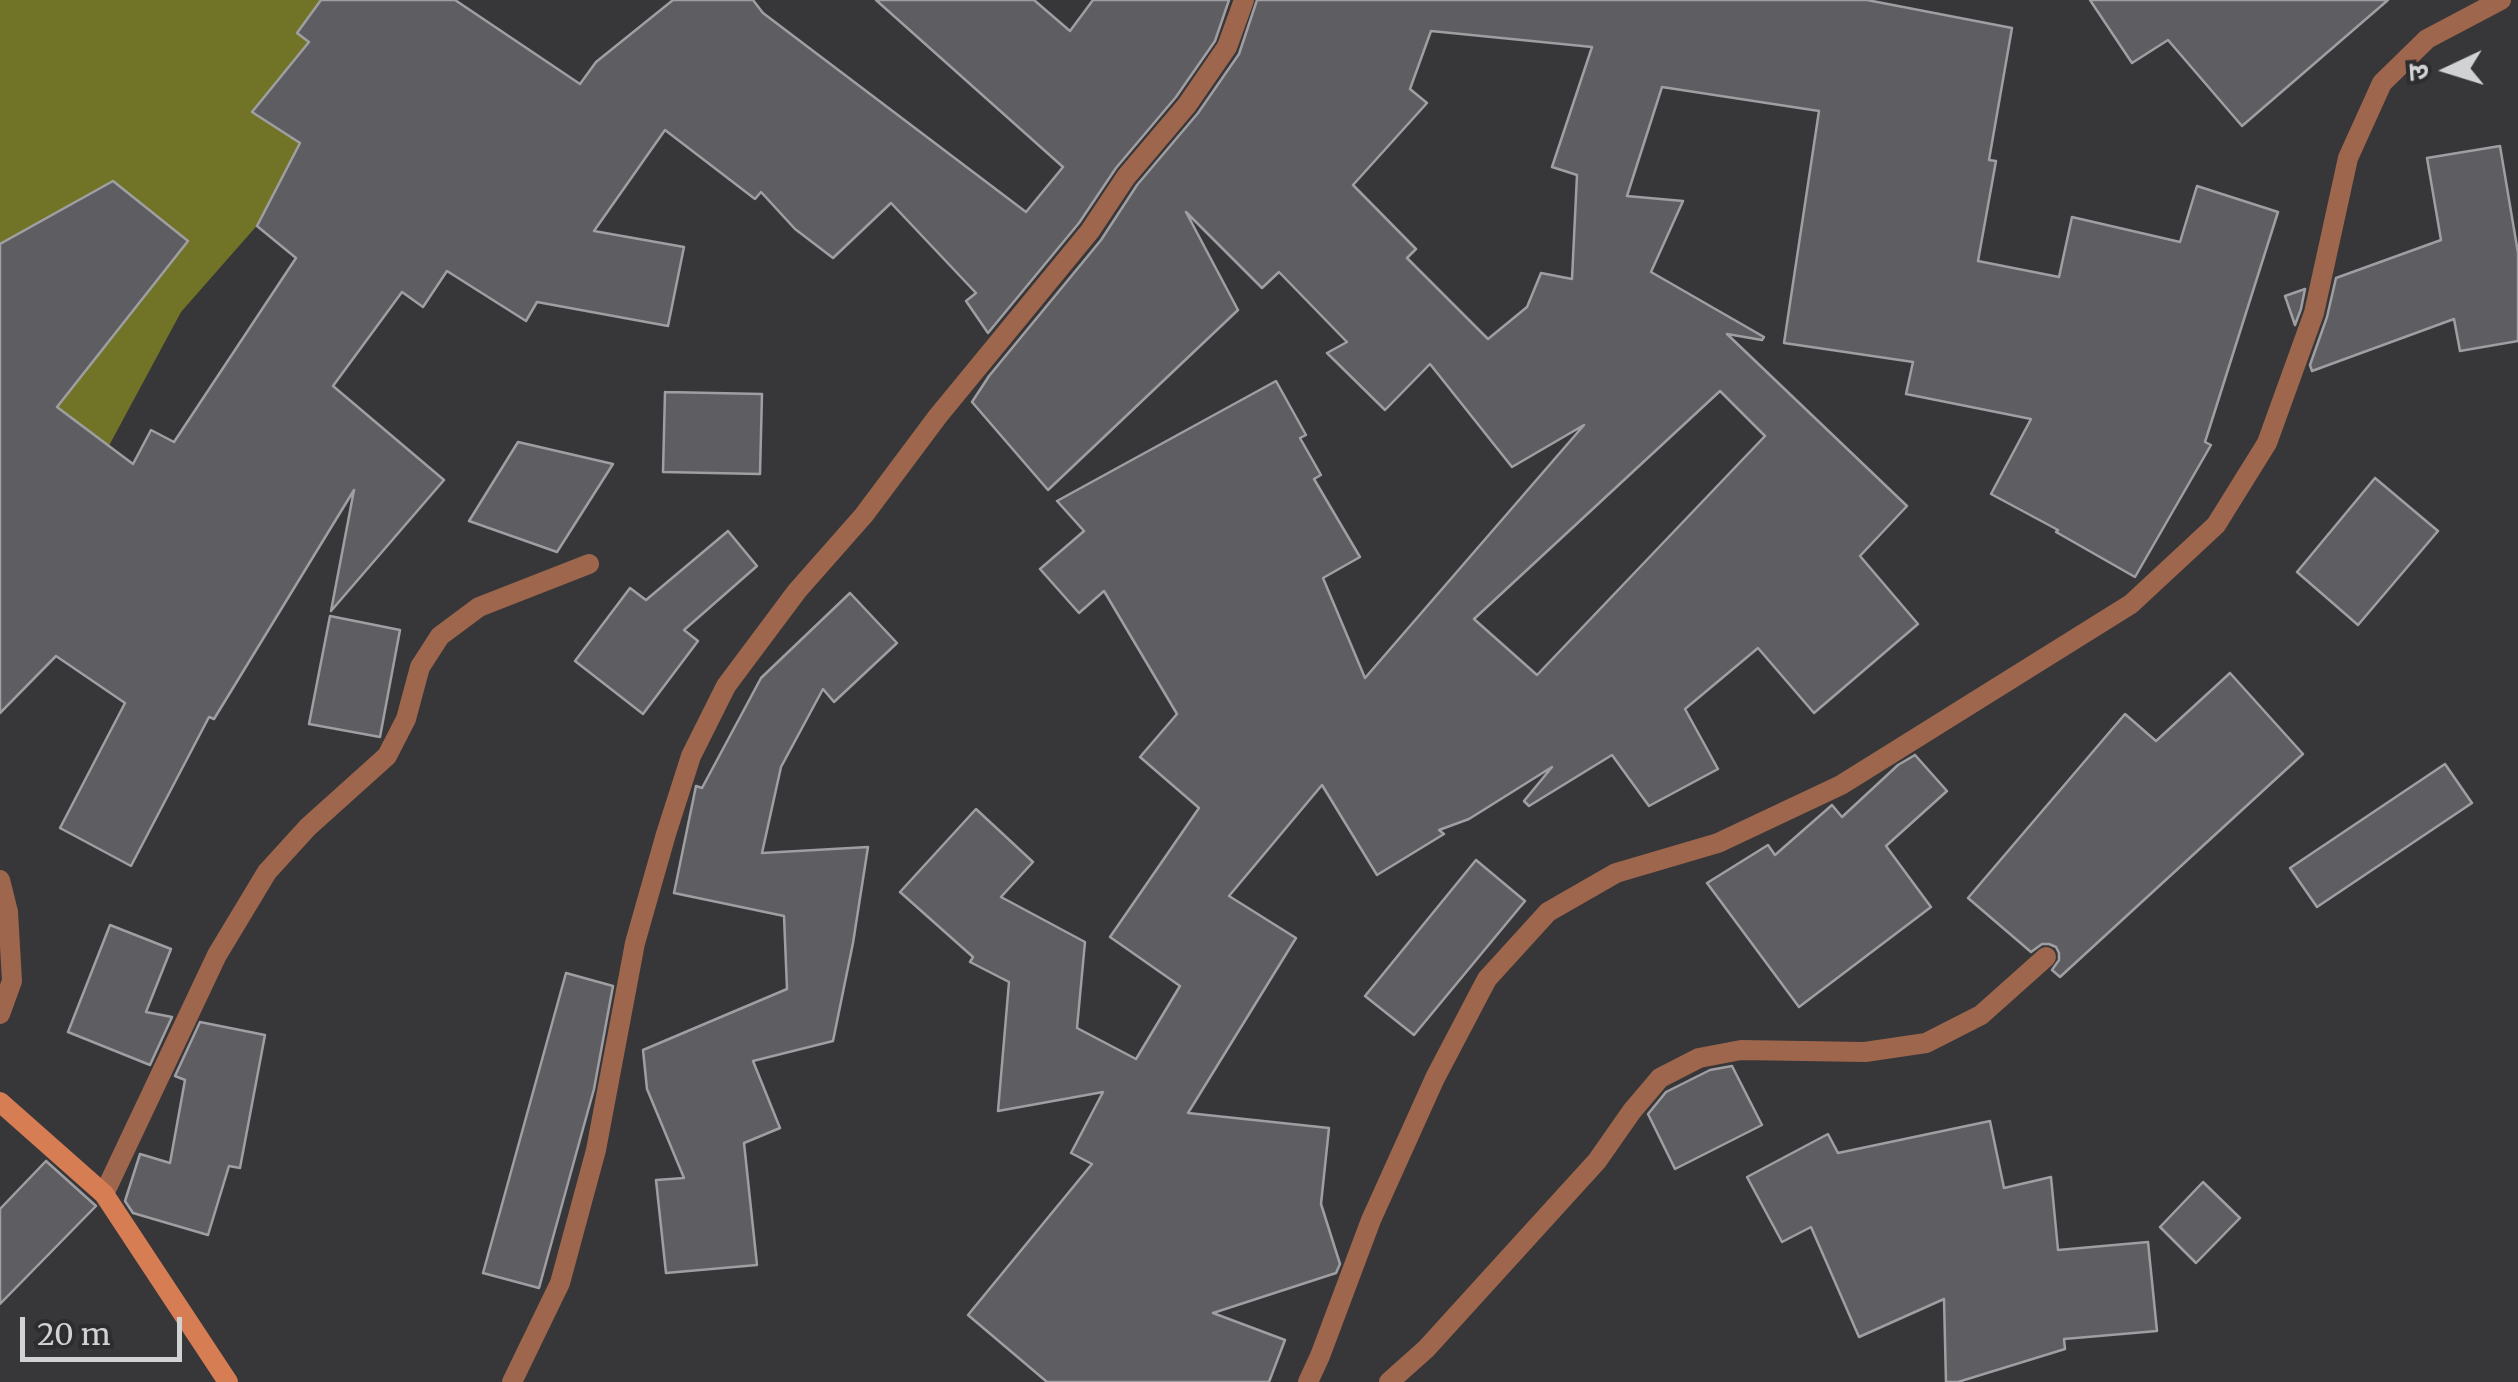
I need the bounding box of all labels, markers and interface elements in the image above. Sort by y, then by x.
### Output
north arrow [2398,20,2498,120]
text: उ [2400,63,2437,82]
scale bar [25,1297,188,1359]
text: 20 m [37,1315,110,1353]

